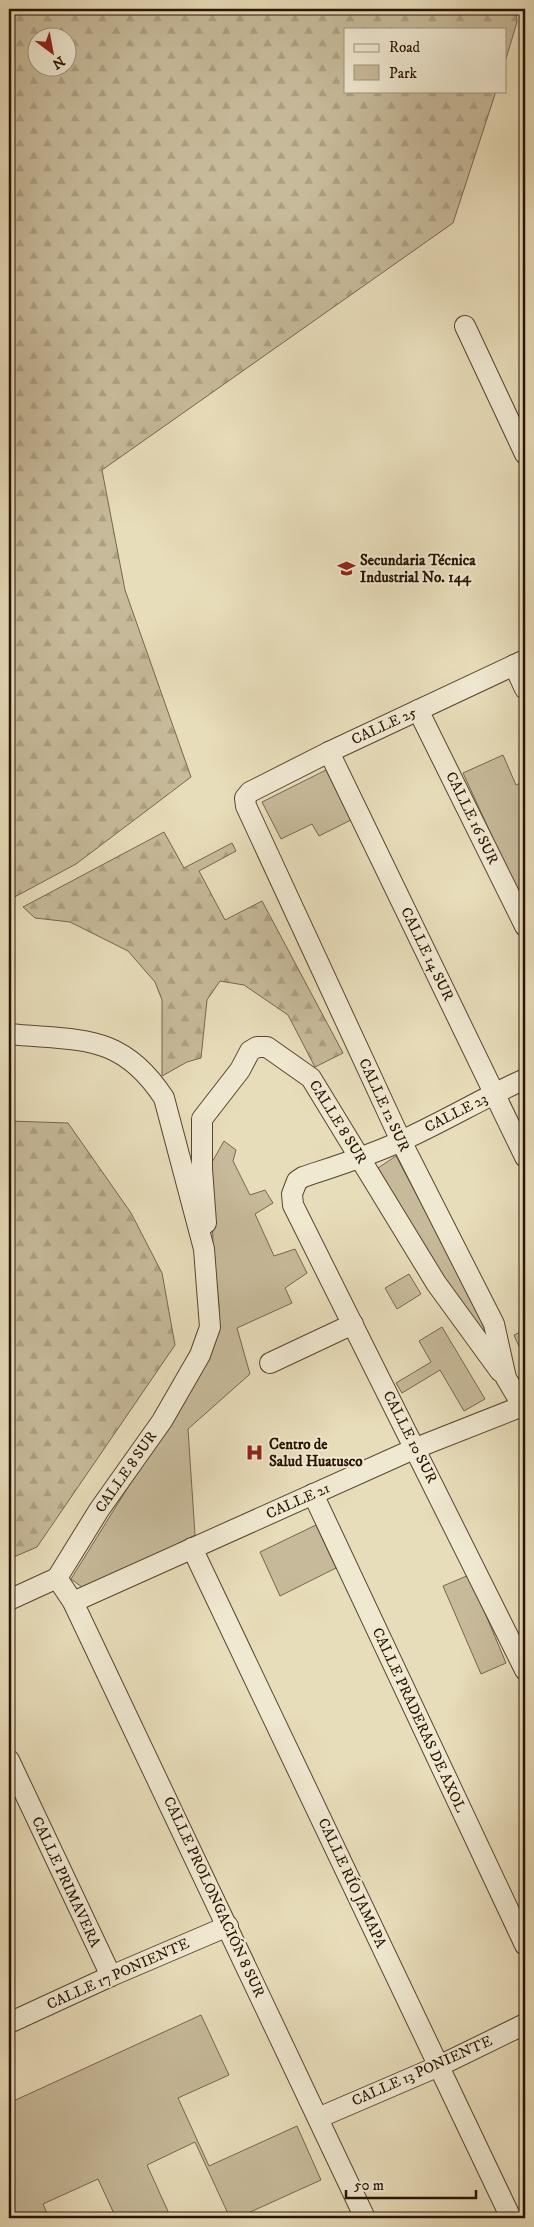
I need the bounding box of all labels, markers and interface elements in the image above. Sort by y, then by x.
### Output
north arrow [28,28,78,78]
legend [344,28,506,92]
text: Road [389,38,421,57]
text: N [48,51,68,73]
text: Park [389,64,418,83]
place label: Secundaria Técnica Industrial No. 144 [360,551,476,587]
school or university icon: Secundaria Técnica Industrial No. 144 [336,559,356,579]
street label: CALLE 25 [348,702,420,749]
street label: CALLE 16 SUR [441,768,503,868]
street label: CALLE 14 SUR [396,904,458,1004]
street label: CALLE 12 SUR [354,1055,414,1155]
street label: CALLE 8 SUR [305,1077,371,1167]
street label: CALLE 23 [421,1089,491,1137]
street label: CALLE 10 SUR [379,1388,441,1486]
street label: CALLE 8 SUR [91,1428,161,1516]
place label: Centro de Salud Huatusco [269,1435,363,1471]
hospital icon: Centro de Salud Huatusco [245,1443,265,1463]
street label: CALLE 21 [263,1479,333,1523]
street label: CALLE PRADERAS DE AXOL [368,1625,470,1816]
street label: CALLE PROLONGACIÓN 8 SUR [159,1794,269,2000]
street label: CALLE PRIMAVERA [27,1813,105,1951]
street label: CALLE RÍO JAMAPA [314,1815,392,1951]
street label: CALLE 17 PONIENTE [44,1934,193,2014]
street label: CALLE 13 PONIENTE [349,2031,496,2111]
scale bar [346,2167,476,2199]
text: 50 m [354,2176,384,2195]

